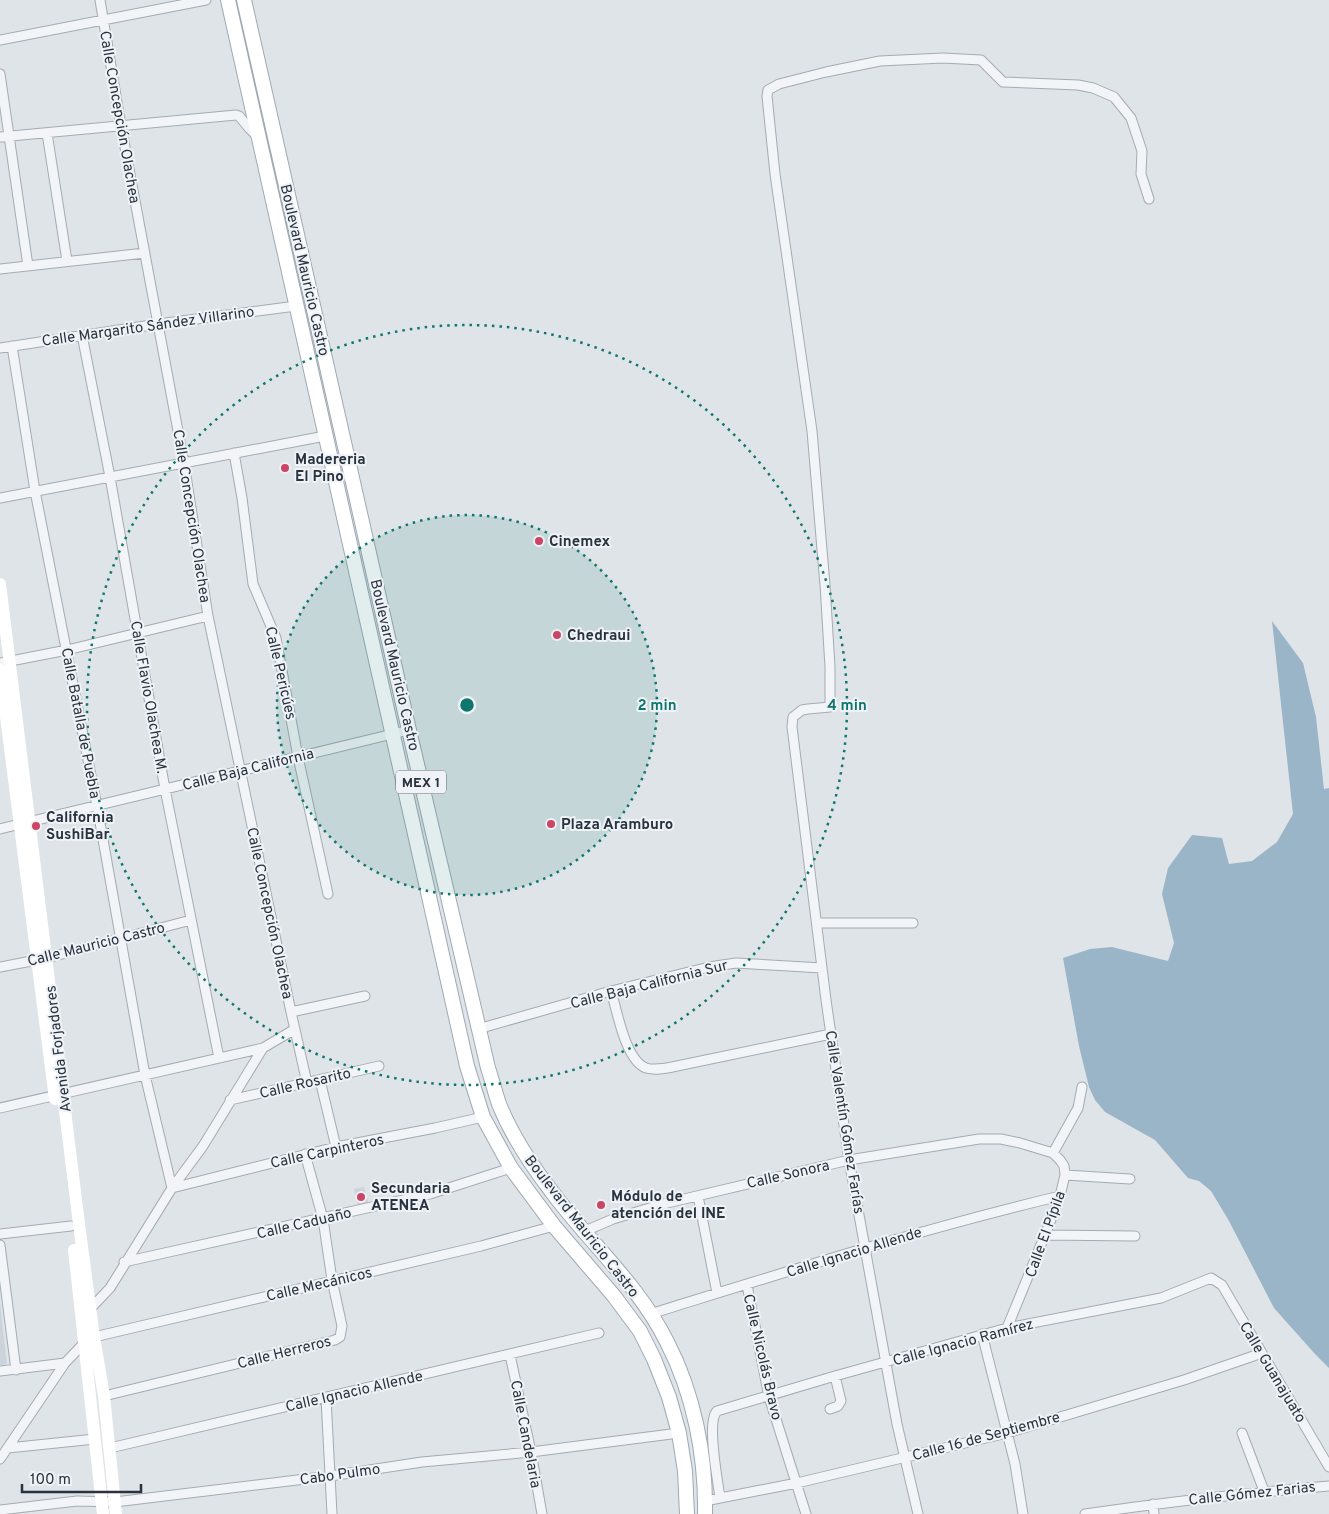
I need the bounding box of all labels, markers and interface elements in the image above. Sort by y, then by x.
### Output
street label: Calle Concepción Olachea [94,29,143,205]
street label: Boulevard Mauricio Castro [275,183,333,358]
street label: Calle Margarito Sández Villarino [41,303,256,352]
street label: Calle Concepción Olachea [167,428,214,604]
place label: Madereria El Pino [295,451,366,487]
marker: Madereria El Pino [279,462,291,474]
place label: Cinemex [549,533,610,552]
marker: Cinemex [533,535,545,547]
street label: Boulevard Mauricio Castro [365,578,423,753]
street label: Calle Flavio Olachea M. [125,619,170,775]
street label: Calle Pericúes [260,625,299,722]
place label: Chedraui [567,627,630,646]
marker: Chedraui [551,629,563,641]
street label: Calle Batalla de Puebla [56,646,103,800]
centre of rings [458,696,476,714]
text: 2 min [637,697,677,716]
text: 4 min [827,697,867,716]
street label: Calle Baja California [181,745,316,796]
road number: MEX 1 [396,770,446,794]
place label: California SushiBar [46,809,114,845]
place label: Plaza Aramburo [561,816,673,835]
marker: Plaza Aramburo [545,818,557,830]
marker: California SushiBar [30,820,42,832]
street label: Calle Concepción Olachea [241,826,296,1001]
street label: Calle Mauricio Castro [26,919,167,972]
street label: Calle Baja California Sur [569,957,730,1014]
street label: Avenida Forjadores [42,984,77,1113]
street label: Calle Valentín Gómez Farías [820,1029,867,1215]
street label: Calle Rosarito [258,1065,353,1104]
street label: Calle Carpinteros [269,1131,386,1174]
street label: Boulevard Mauricio Castro [519,1152,642,1302]
street label: Calle Sonora [745,1157,832,1194]
place label: Secundaria ATENEA [371,1180,450,1216]
place label: Módulo de atención del INE [611,1188,725,1224]
street label: Calle El Pípila [1022,1189,1071,1280]
marker: Secundaria ATENEA [355,1191,367,1203]
marker: Módulo de atención del INE [595,1199,607,1211]
street label: Calle Caduaño [255,1204,354,1245]
street label: Calle Ignacio Allende [784,1224,924,1283]
street label: Calle Mecánicos [265,1264,374,1307]
street label: Calle Nicolás Bravo [738,1292,785,1422]
street label: Calle Ignacio Ramírez [891,1315,1036,1371]
street label: Calle Guanajuato [1234,1319,1309,1427]
street label: Calle Herreros [236,1333,333,1374]
street label: Calle Ignacio Allende [284,1367,425,1418]
street label: Calle Candelaria [505,1379,544,1490]
street label: Calle 16 de Septiembre [910,1409,1062,1466]
street label: Cabo Pulmo [299,1460,382,1491]
scale bar [22,1462,141,1494]
text: 100 m [30,1471,71,1490]
street label: Calle Gómez Farias [1188,1478,1317,1511]

